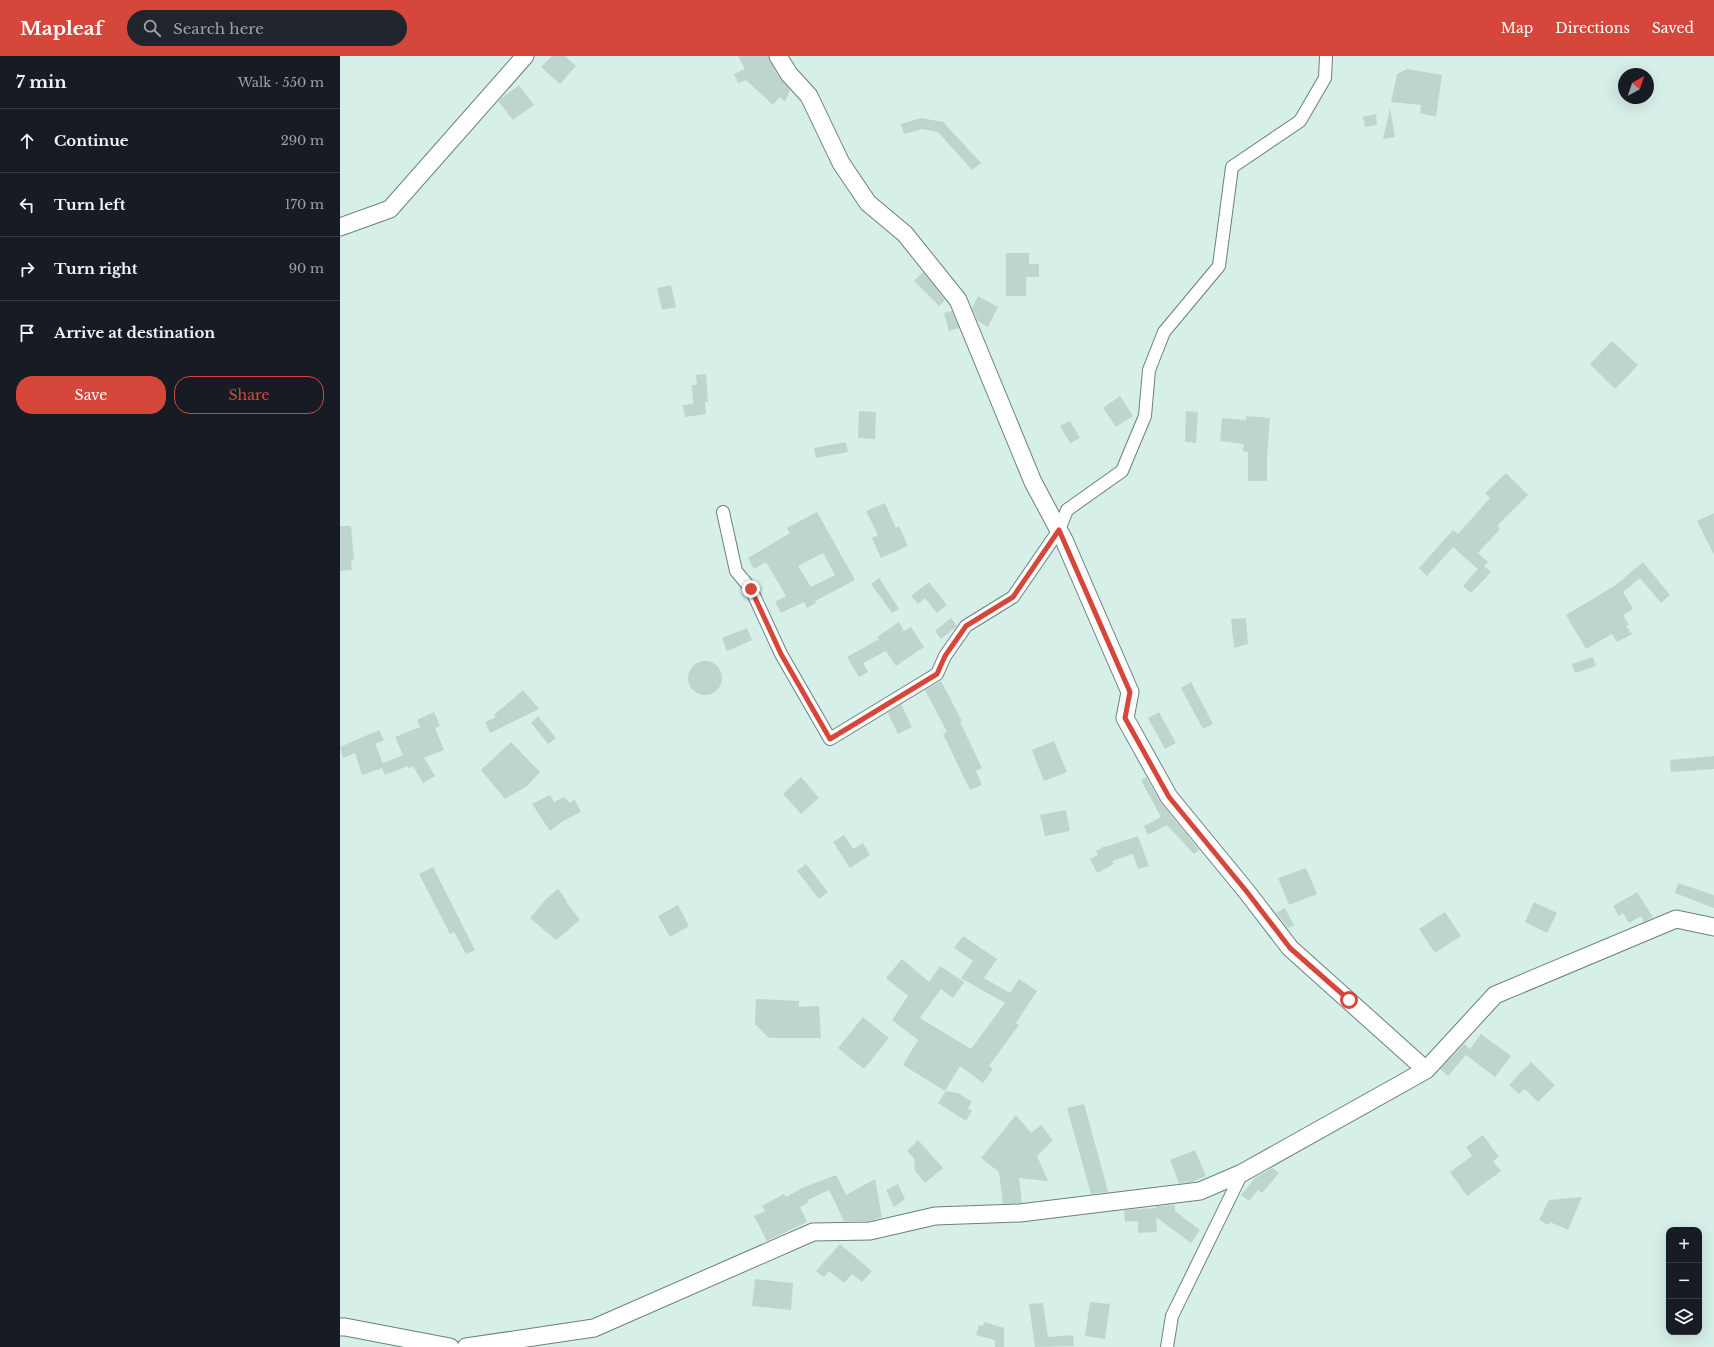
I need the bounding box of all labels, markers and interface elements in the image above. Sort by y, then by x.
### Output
search box [127,10,407,46]
text: Mapleaf [20,17,103,40]
icon: search [141,17,163,39]
text: Search here [173,19,264,38]
text: Map [1501,19,1533,37]
text: Directions [1555,19,1630,37]
text: Saved [1652,19,1694,37]
north arrow [1618,68,1654,104]
text: 7 min [16,72,67,93]
text: Walk · 550 m [238,74,324,91]
icon: ahead [16,130,38,152]
text: Continue [54,131,129,150]
text: 290 m [281,132,324,149]
icon: left [16,194,38,216]
text: Turn left [54,195,125,214]
text: 170 m [285,196,324,213]
icon: right [16,258,38,280]
text: Turn right [54,259,137,278]
text: 90 m [289,260,324,277]
icon: arrive [16,322,38,344]
text: Arrive at destination [54,323,215,342]
button: Save [16,376,166,414]
button: Share [174,376,324,414]
route end [742,580,760,598]
route start [1340,991,1358,1009]
map controls [1666,1227,1702,1335]
button: + [1666,1227,1702,1263]
button: − [1666,1263,1702,1299]
button: layers [1666,1299,1702,1335]

